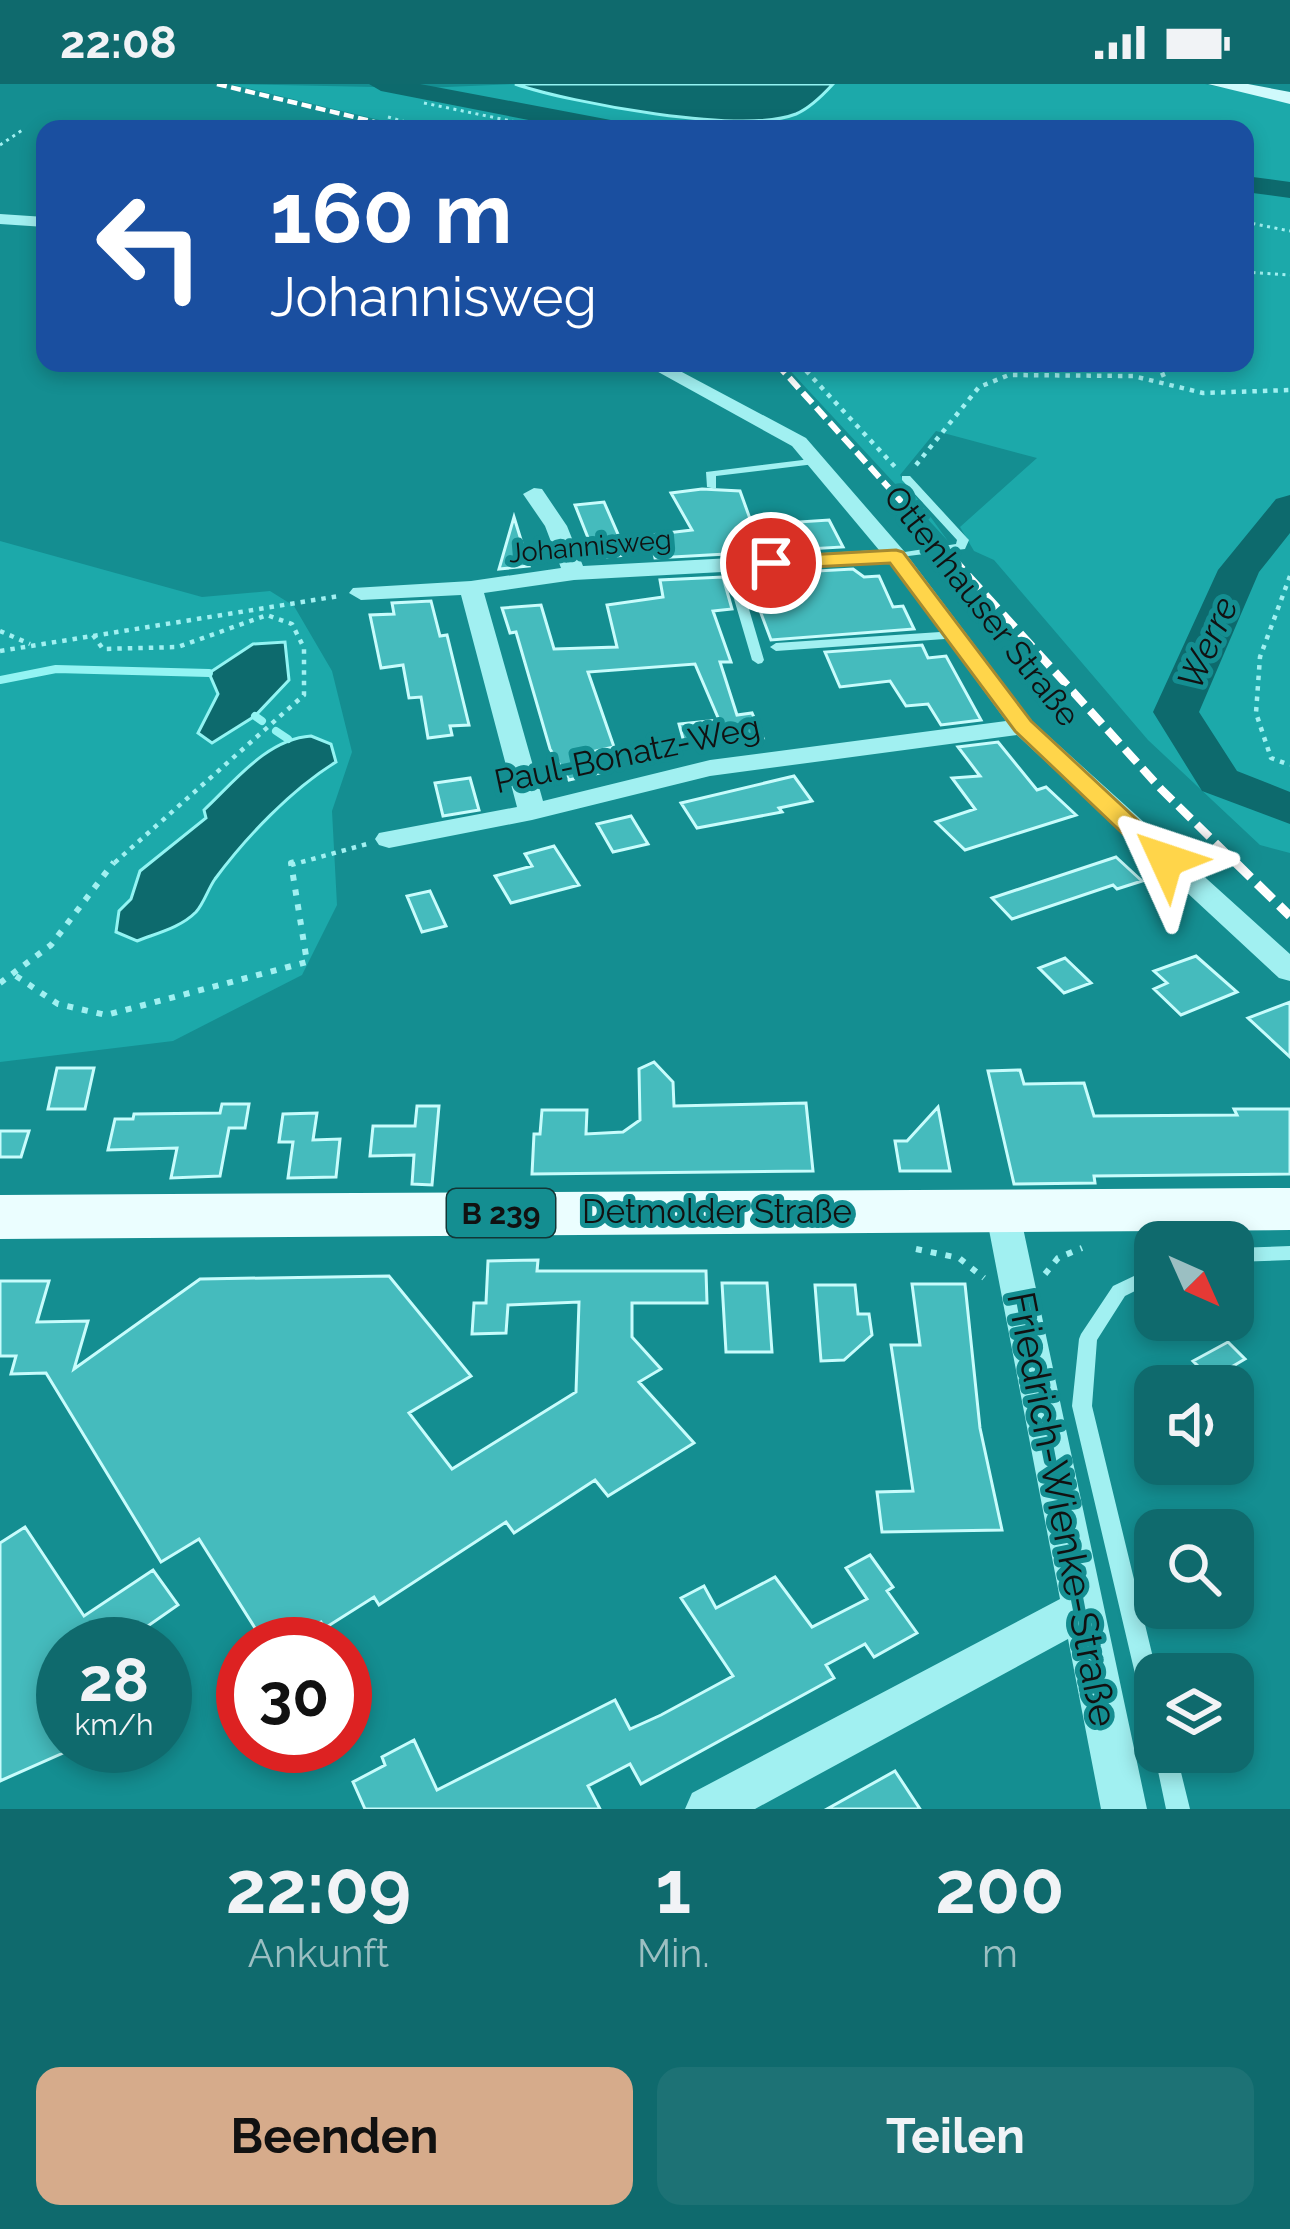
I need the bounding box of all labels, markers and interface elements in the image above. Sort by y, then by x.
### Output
text: 22:08 [60,16,177,69]
text: 160 m [270,164,512,263]
icon: left [72,168,228,324]
text: Johannisweg [270,265,597,329]
street label: Ottenhauser Straße [876,478,1088,734]
pin [720,512,822,614]
street label: Johannisweg [507,523,673,569]
icon: arrive [738,530,804,596]
water label: Werre [1168,590,1246,696]
street label: Paul-Bonatz-Weg [491,707,763,801]
position arrow [1103,797,1229,923]
road number: B 239 [447,1189,555,1237]
street label: Detmolder Straße [582,1192,852,1231]
north arrow [1134,1221,1254,1341]
map controls [1134,1221,1254,1773]
street label: Friedrich-Wienke-Straße [998,1288,1128,1730]
button: sound [1134,1365,1254,1485]
button: search [1134,1509,1254,1629]
speed limit sign: 30 [216,1617,372,1773]
text: 28 [79,1645,149,1715]
button: layers [1134,1653,1254,1773]
text: km/h [74,1707,154,1742]
text: 22:09 [226,1845,411,1930]
text: 1 [656,1845,691,1930]
text: 200 [935,1845,1064,1930]
text: Ankunft [248,1930,389,1976]
text: Min. [637,1930,710,1976]
text: m [982,1930,1018,1976]
button: Beenden [36,2067,633,2205]
button: Teilen [657,2067,1254,2205]

